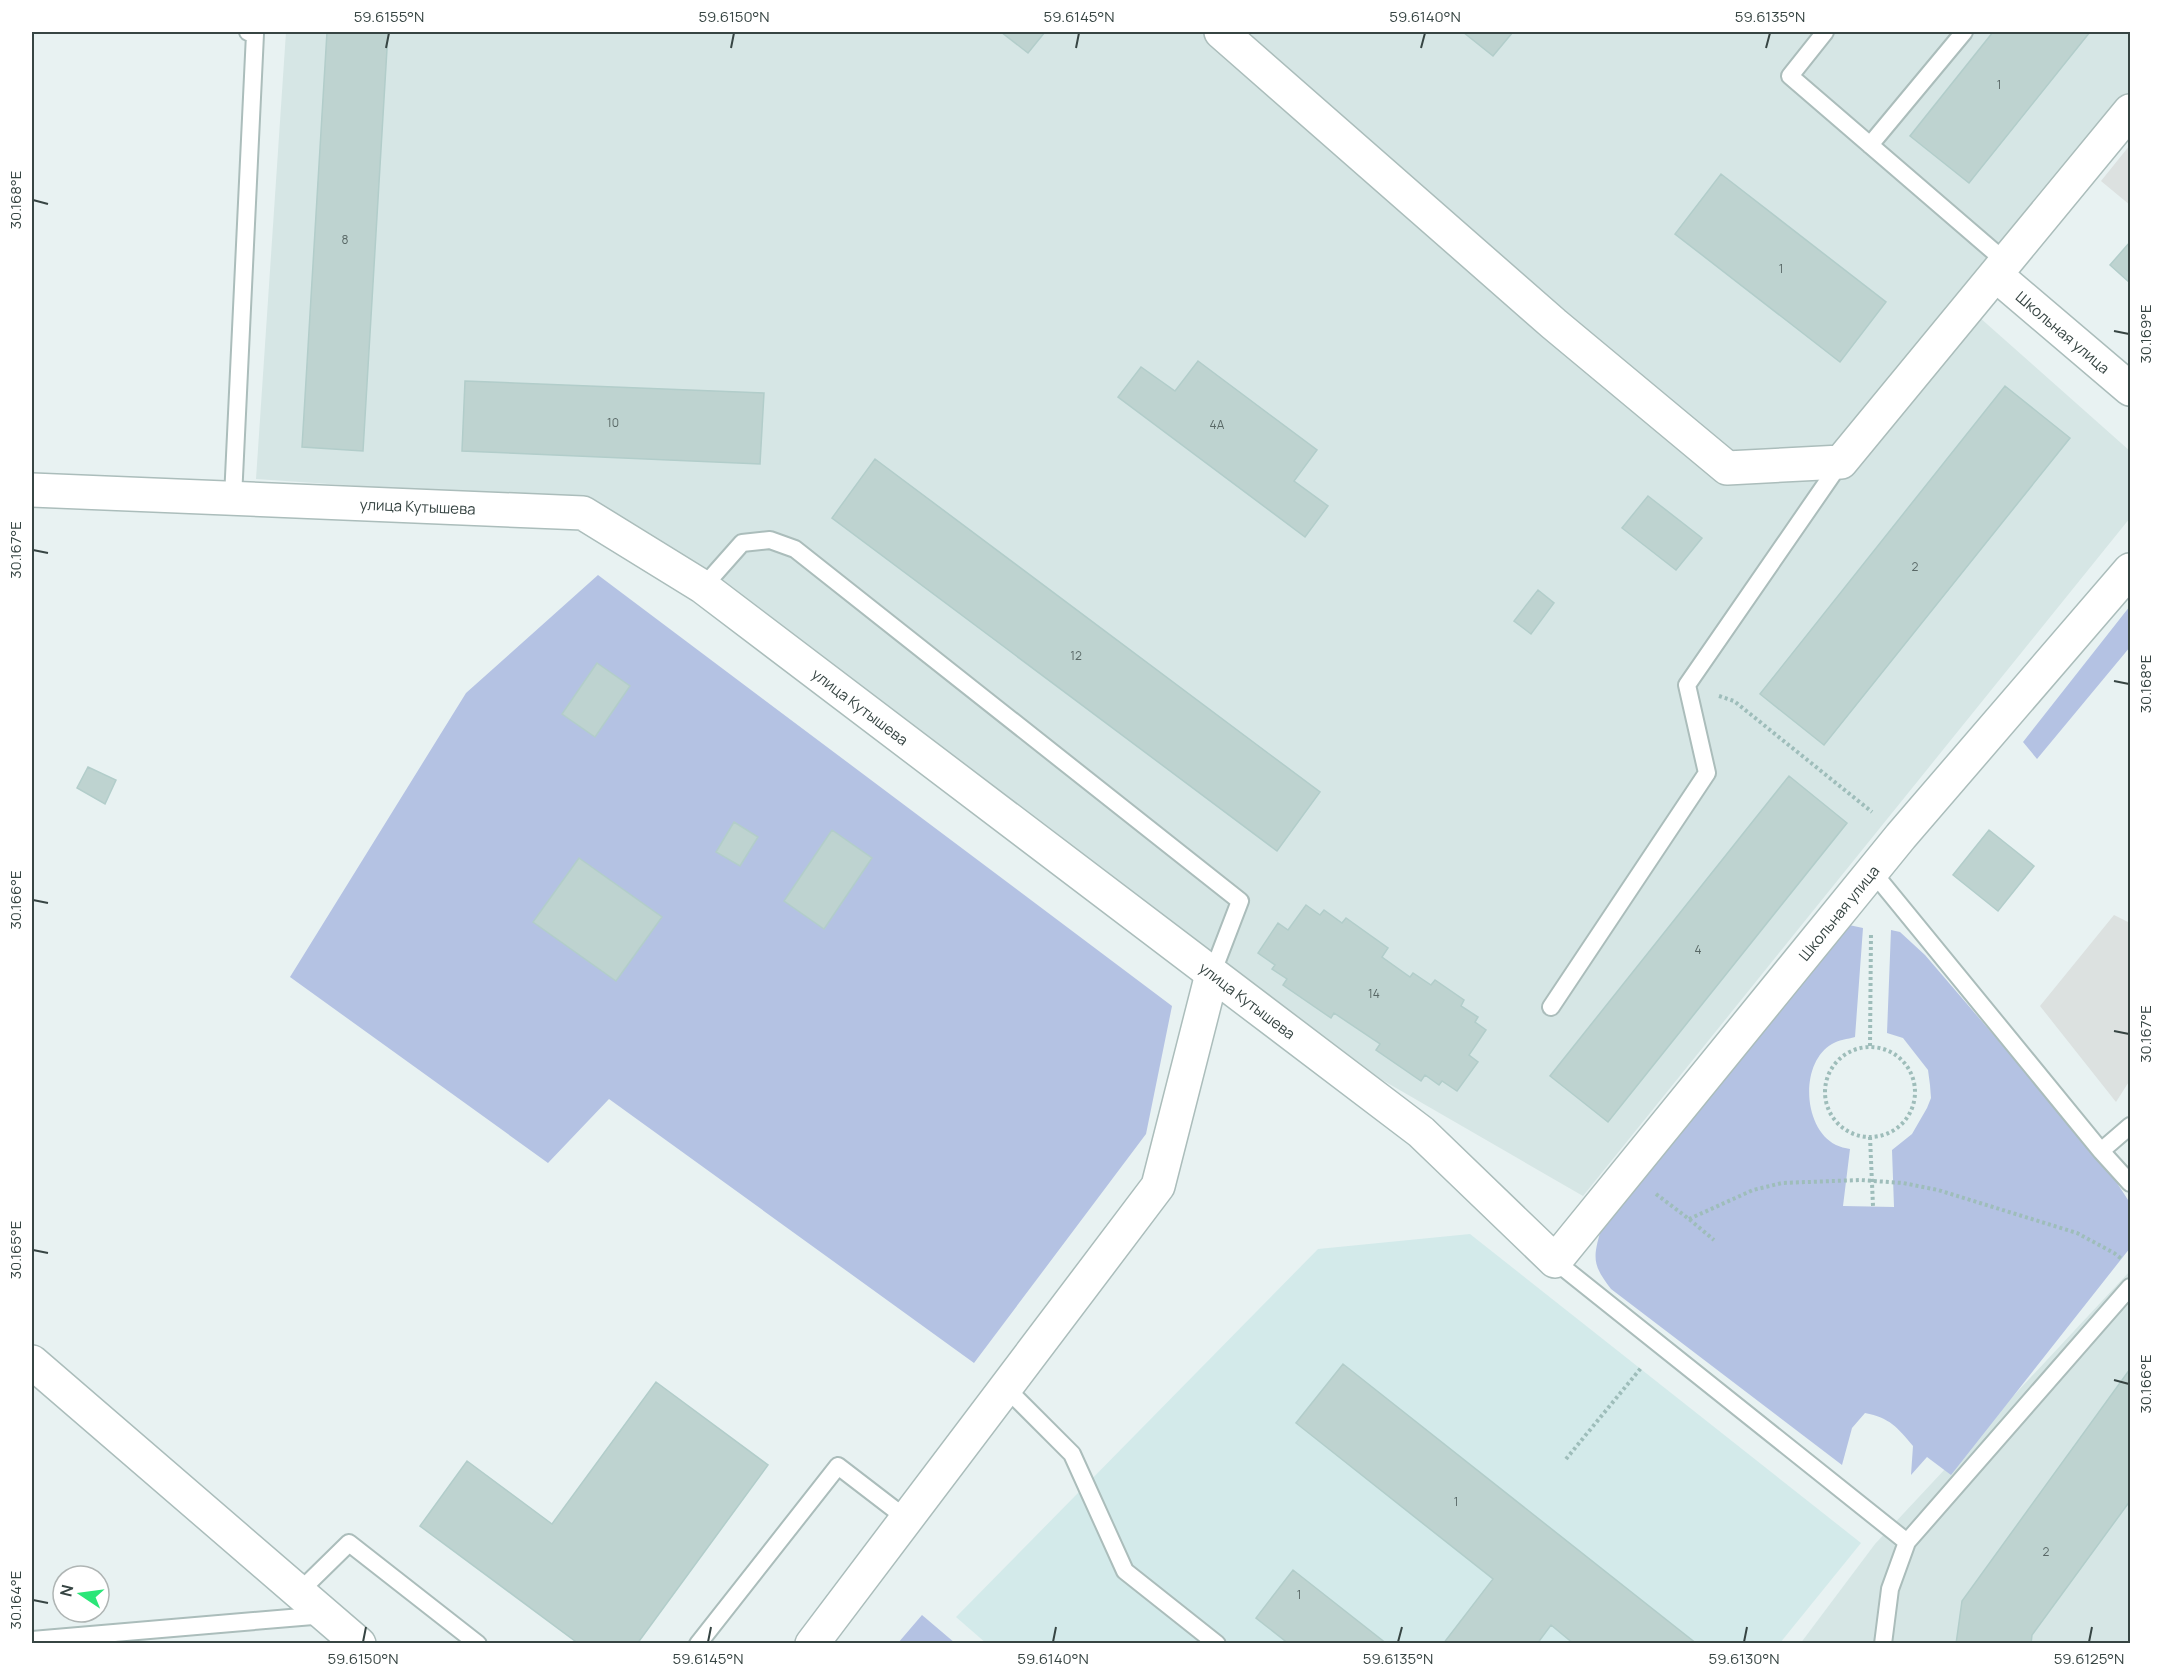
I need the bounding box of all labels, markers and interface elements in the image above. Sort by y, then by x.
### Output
text: 59.6155°N [354,6,424,27]
text: 59.6150°N [698,6,770,27]
text: 59.6145°N [1044,6,1114,27]
text: 59.6140°N [1389,6,1461,27]
text: 59.6135°N [1735,6,1805,27]
house number: 1 [1997,76,2001,93]
text: 30.168°E [5,171,26,229]
house number: 8 [342,231,349,248]
house number: 1 [1779,260,1783,277]
street label: Школьная улица [2012,286,2114,378]
text: 30.169°E [2135,304,2156,364]
house number: 10 [607,414,619,431]
house number: 4А [1210,416,1225,433]
street label: улица Кутышева [359,493,476,519]
text: 30.167°E [5,521,26,579]
house number: 2 [1912,558,1919,575]
house number: 12 [1070,647,1082,664]
text: 30.168°E [2135,655,2156,713]
street label: улица Кутышева [808,663,913,750]
street label: Школьная улица [1793,861,1884,965]
text: 30.166°E [5,870,26,930]
house number: 4 [1694,941,1702,958]
street label: улица Кутышева [1195,957,1300,1044]
house number: 14 [1368,985,1380,1002]
text: 30.167°E [2135,1005,2156,1063]
text: 30.165°E [5,1221,26,1279]
text: 30.166°E [2135,1354,2156,1414]
house number: 1 [1454,1493,1458,1510]
house number: 2 [2043,1543,2050,1560]
north arrow [51,1564,111,1624]
text: 30.164°E [5,1571,26,1629]
text: N [54,1583,78,1599]
house number: 1 [1297,1586,1301,1603]
text: 59.6150°N [327,1648,399,1669]
text: 59.6145°N [673,1648,743,1669]
text: 59.6140°N [1017,1648,1089,1669]
text: 59.6135°N [1363,1648,1433,1669]
text: 59.6130°N [1709,1648,1779,1669]
text: 59.6125°N [2054,1648,2124,1669]

